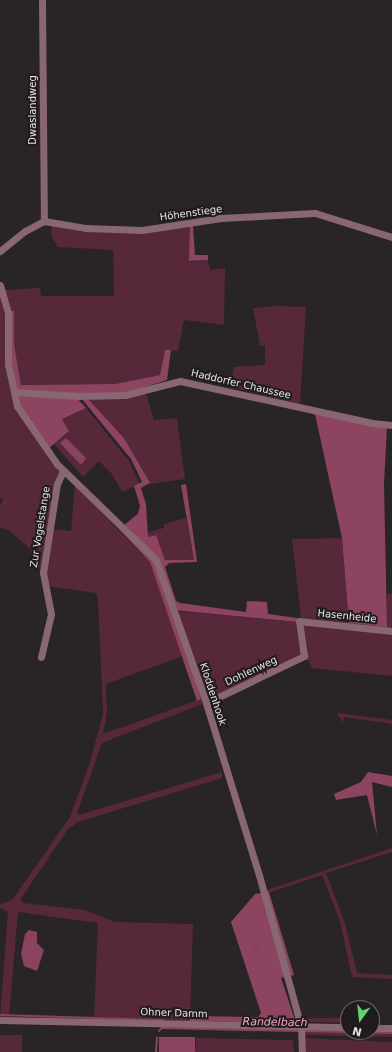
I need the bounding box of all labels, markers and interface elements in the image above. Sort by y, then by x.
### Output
street label: Dwaslandweg [27,75,39,145]
street label: Höhenstiege [159,203,223,223]
street label: Haddorfer Chaussee [190,367,292,401]
street label: Zur Vogelstange [28,486,52,568]
street label: Hasenheide [317,607,377,625]
street label: Dohlenweg [223,654,279,688]
street label: Kloddenhook [197,661,229,727]
north arrow [340,1000,380,1040]
street label: Ohner Damm [140,1006,208,1020]
water label: Randelbach [242,1016,308,1030]
text: N [351,1024,363,1039]

